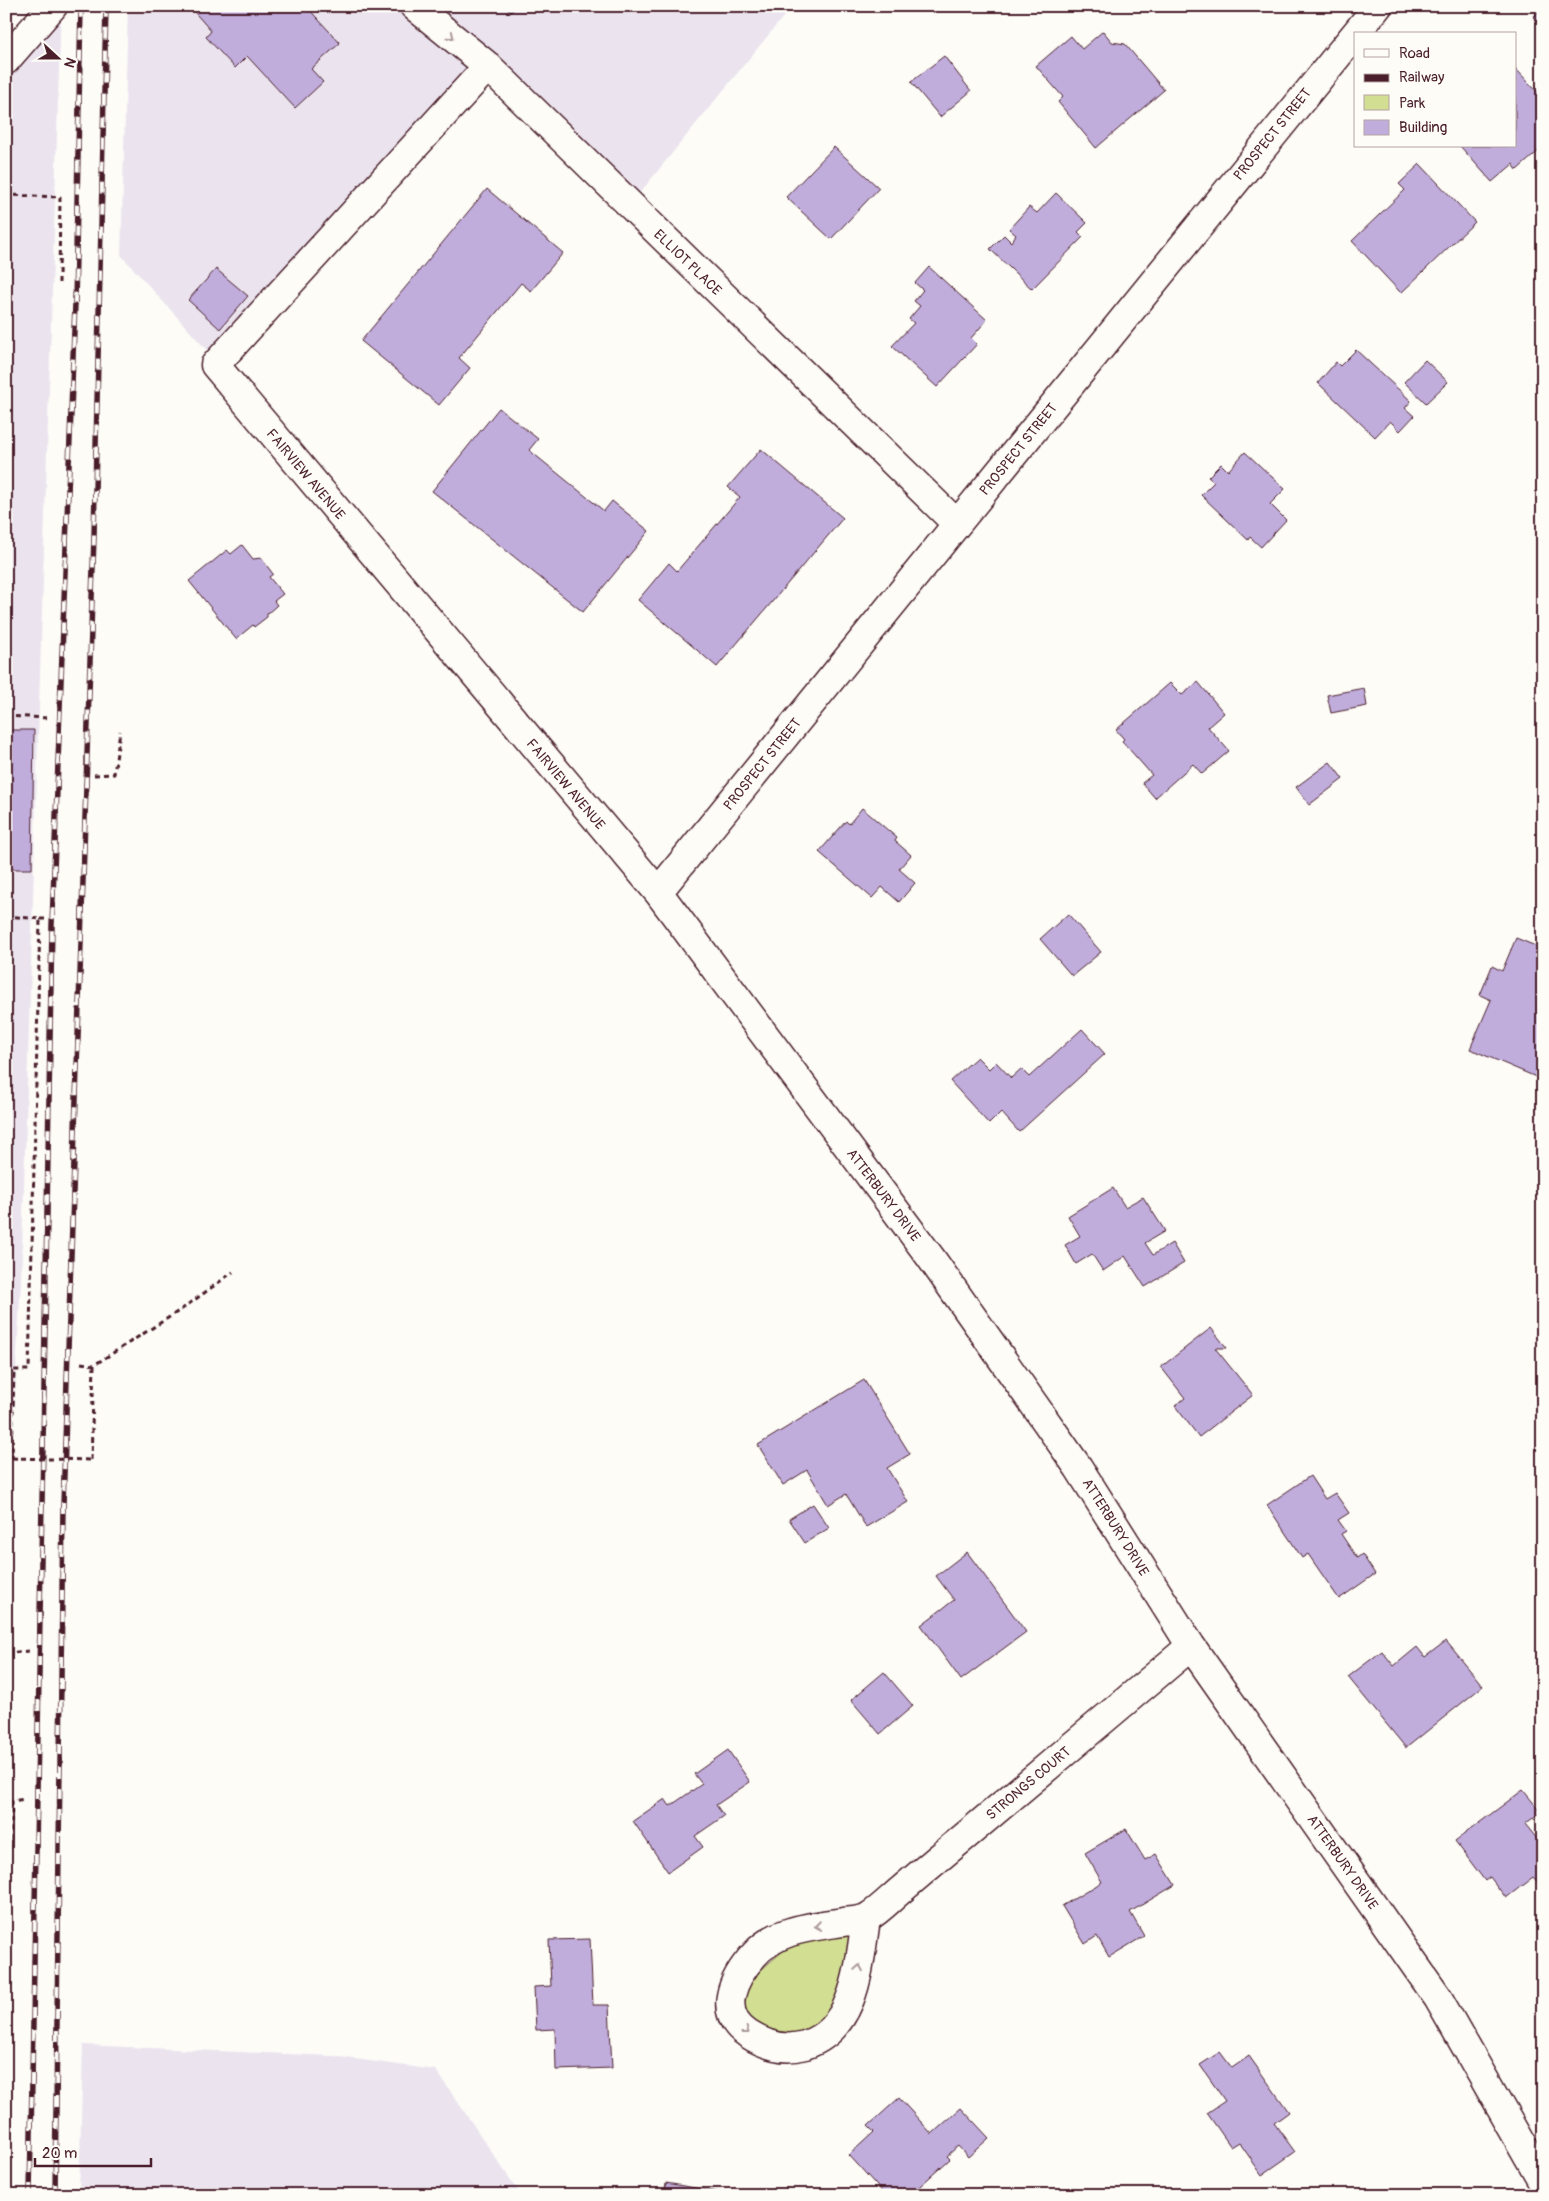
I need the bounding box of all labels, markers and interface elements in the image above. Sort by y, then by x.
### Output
one-way arrow [445,31,454,39]
north arrow [32,32,82,82]
legend [1354,32,1516,148]
text: Road [1399,44,1430,63]
text: N [60,55,79,70]
text: Railway [1399,68,1445,87]
street label: PROSPECT STREET [1230,85,1315,184]
text: Park [1399,94,1426,113]
text: Building [1399,118,1447,137]
street label: ELLIOT PLACE [650,226,725,299]
street label: PROSPECT STREET [976,400,1061,499]
street label: FAIRVIEW AVENUE [263,425,349,523]
street label: PROSPECT STREET [720,715,805,814]
street label: FAIRVIEW AVENUE [523,735,609,833]
street label: ATTERBURY DRIVE [843,1146,924,1245]
street label: ATTERBURY DRIVE [1079,1475,1152,1579]
street label: STRONGS COURT [983,1743,1074,1824]
street label: ATTERBURY DRIVE [1304,1812,1382,1913]
one-way arrow [814,1921,822,1931]
one-way arrow [853,1964,863,1972]
one-way arrow [740,2026,749,2034]
scale bar [35,2136,151,2168]
text: 20 m [42,2144,77,2163]

